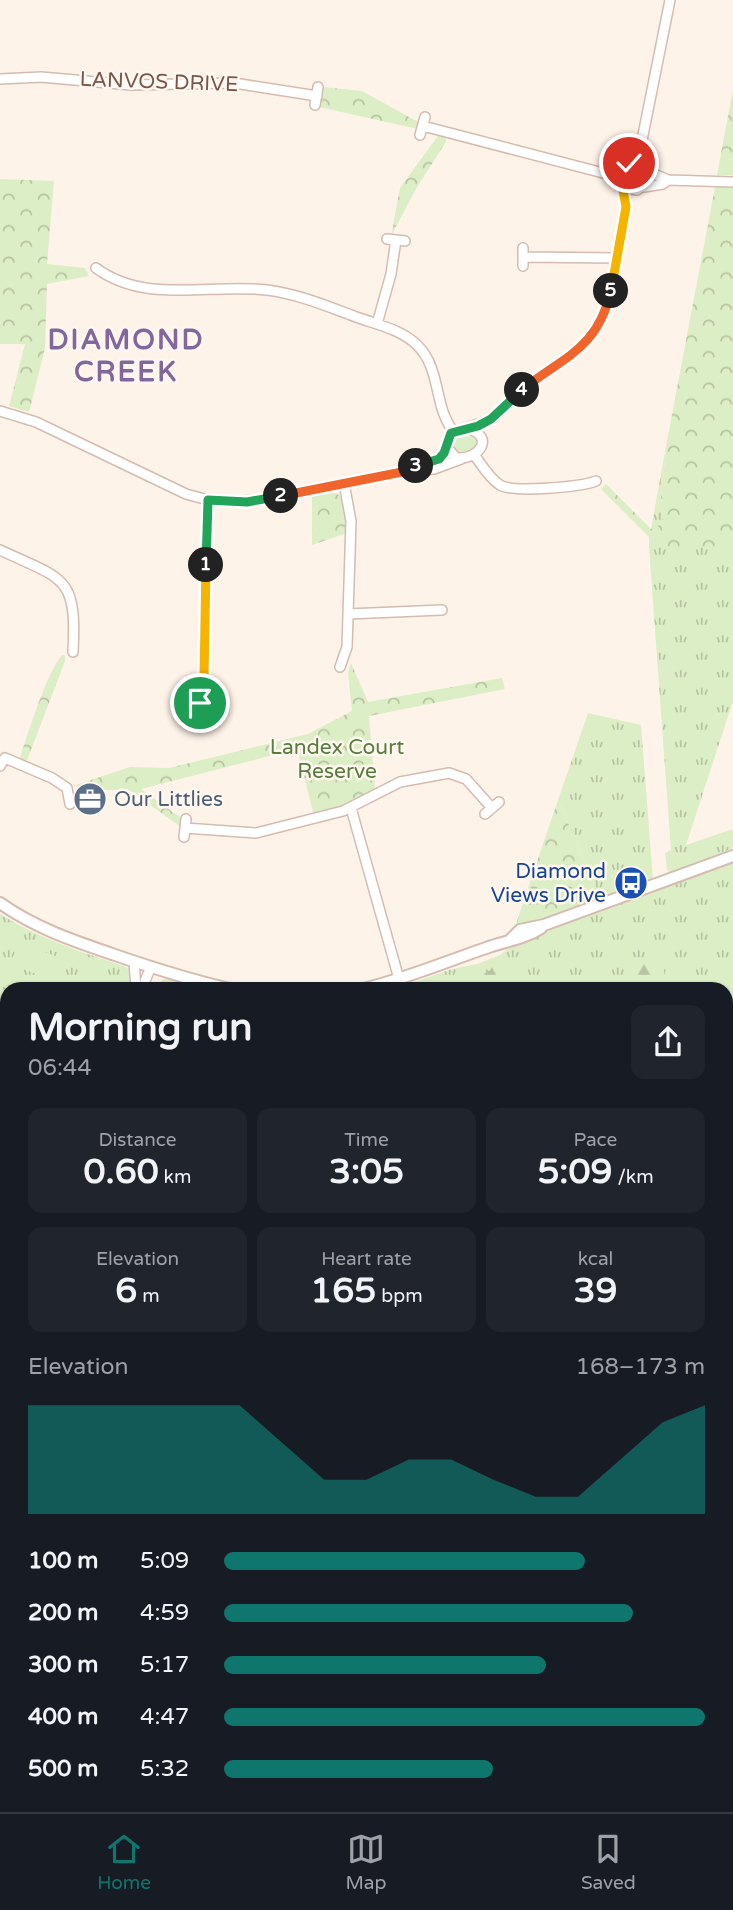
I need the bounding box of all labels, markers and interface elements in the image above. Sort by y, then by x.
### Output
street label: LANVOS DRIVE [79,67,239,97]
pin [599,133,659,193]
icon: check [610,144,648,182]
pin: 5 [594,274,628,308]
text: 5 [605,279,616,301]
district label: DIAMOND CREEK [47,323,205,389]
pin: 4 [504,372,540,408]
text: 4 [516,378,527,400]
pin: 3 [398,448,434,484]
text: 3 [410,454,421,476]
pin: 2 [264,478,298,514]
text: 2 [275,484,286,506]
pin: 1 [188,548,224,582]
text: 1 [200,553,211,575]
pin [170,673,230,733]
icon: arrive [181,684,219,722]
park label: Landex Court Reserve [270,735,404,784]
office icon: Our Littlies [71,780,109,818]
place label: Our Littlies [114,787,223,812]
place label: Diamond Views Drive [491,859,606,908]
bus stop icon: Diamond Views Drive [612,864,650,902]
text: Morning run [28,1005,252,1051]
button: share [631,1005,705,1079]
text: 06:44 [28,1054,92,1082]
text: Distance [98,1129,177,1151]
text: Time [344,1129,389,1151]
text: Pace [574,1129,617,1151]
text: 0.60 [84,1151,159,1193]
text: 3:05 [329,1151,404,1193]
text: 5:09 [537,1151,612,1193]
text: km [159,1166,191,1188]
text: /km [612,1166,654,1188]
text: Elevation [96,1248,179,1270]
text: Heart rate [321,1248,412,1270]
text: kcal [578,1248,613,1270]
text: 6 [115,1270,137,1312]
text: 165 [310,1270,376,1312]
text: 39 [574,1270,617,1312]
text: m [137,1285,160,1307]
text: bpm [376,1285,423,1307]
text: Elevation [28,1353,129,1381]
text: 168–173 m [576,1353,705,1381]
text: 100 m [28,1547,98,1575]
text: 5:09 [140,1547,189,1575]
text: 200 m [28,1599,98,1627]
text: 4:59 [140,1599,189,1627]
text: 300 m [28,1651,98,1679]
text: 5:17 [140,1651,189,1679]
text: 400 m [28,1703,98,1731]
text: 4:47 [140,1703,189,1731]
text: 500 m [28,1755,98,1783]
text: 5:32 [140,1755,189,1783]
tab: Home [97,1830,151,1894]
tab: Map [345,1830,386,1894]
tab: Saved [581,1830,636,1894]

